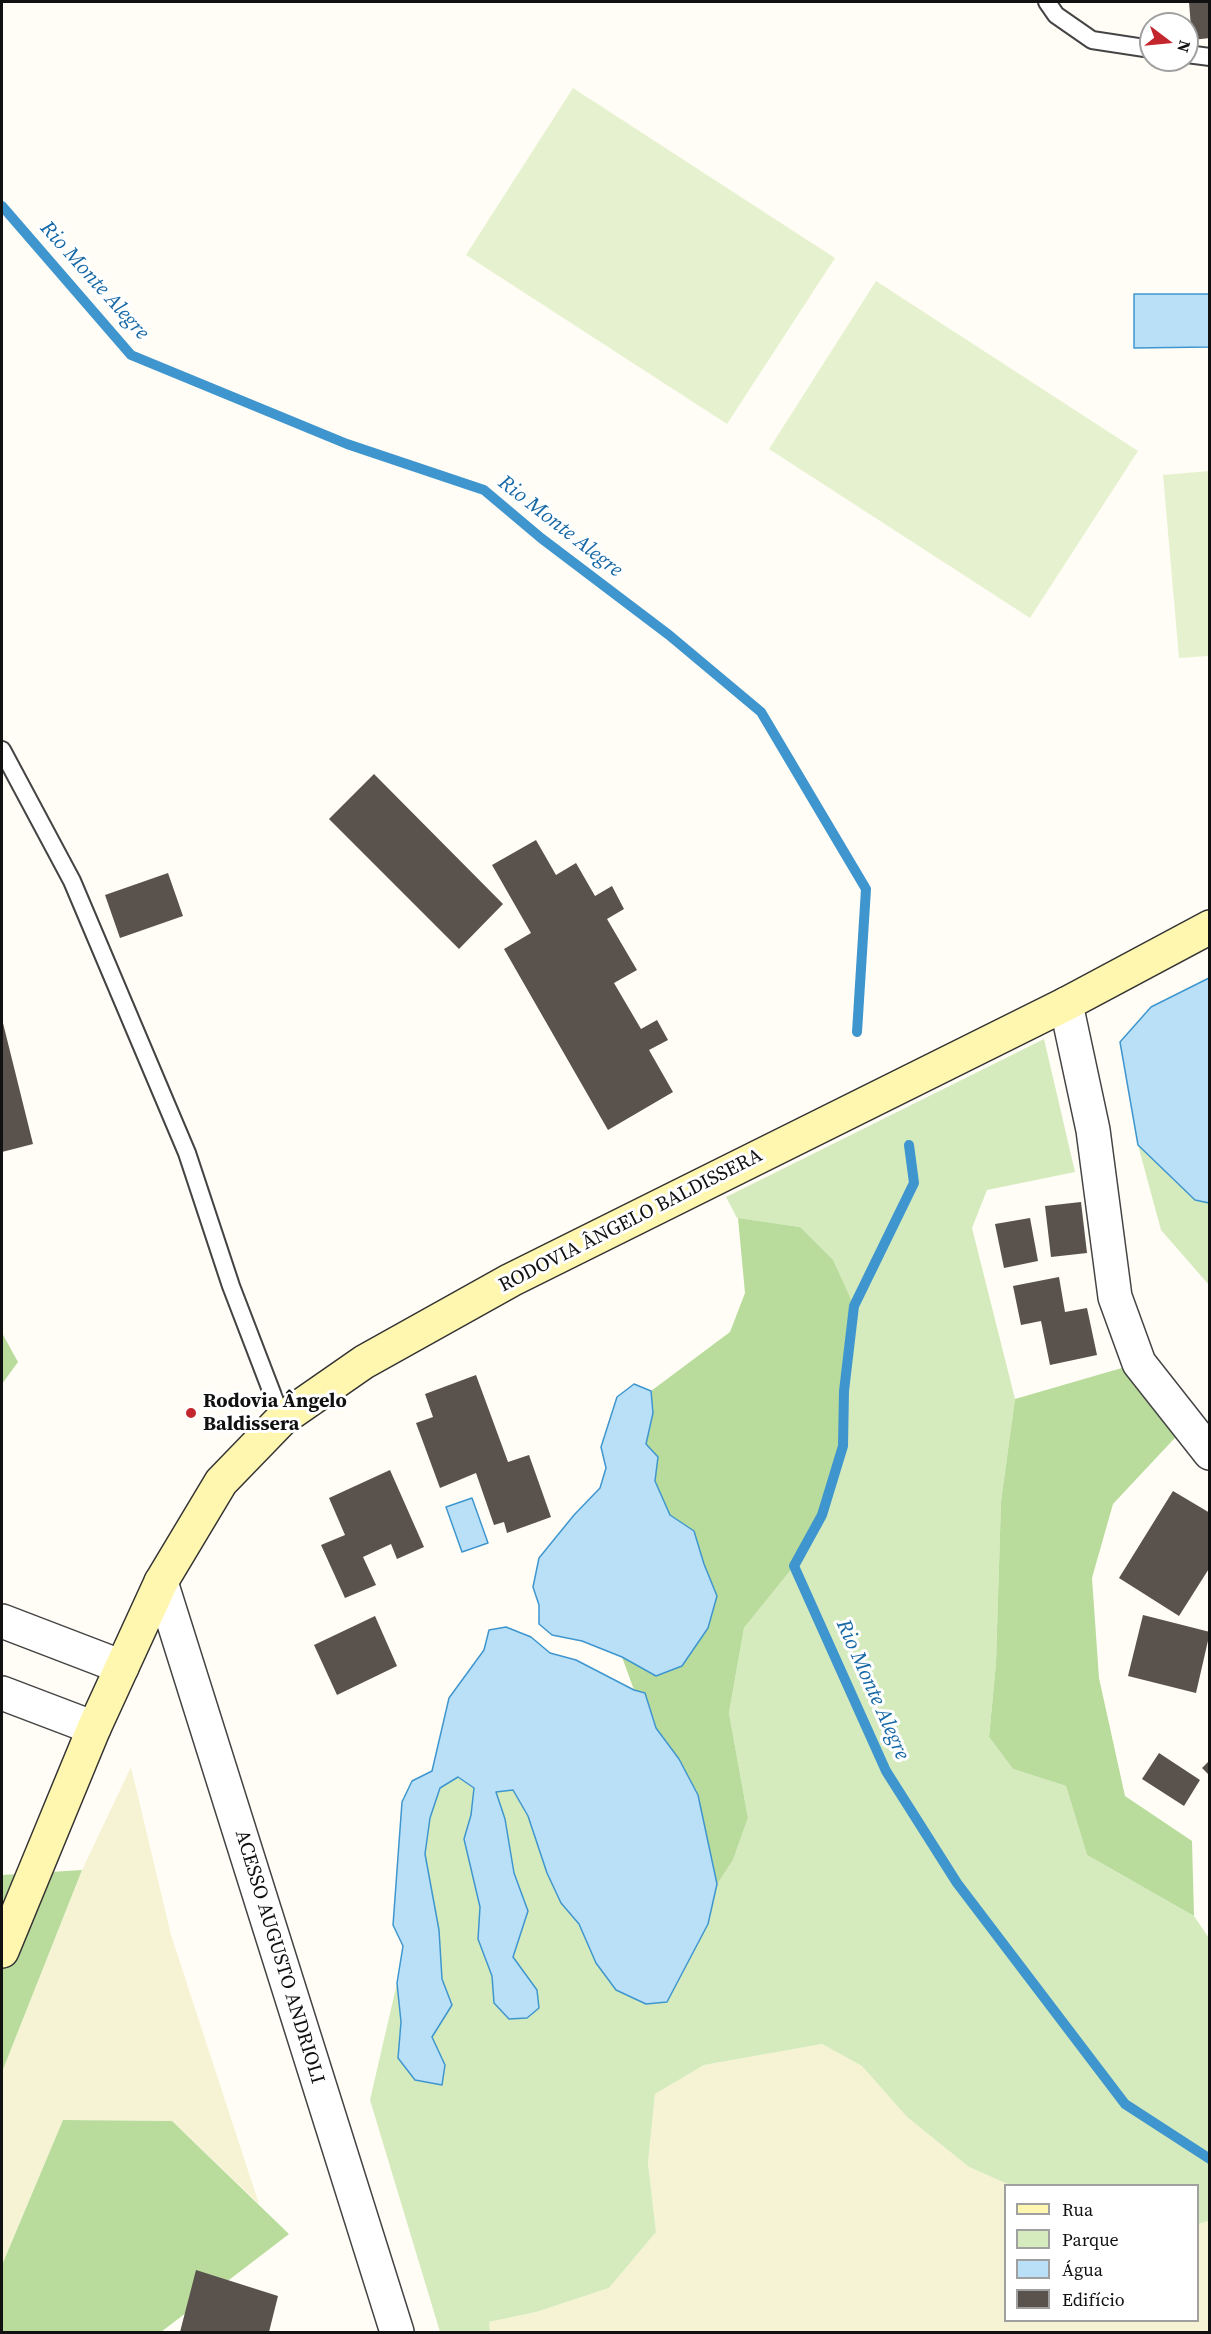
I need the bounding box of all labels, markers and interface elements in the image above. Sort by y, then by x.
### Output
north arrow [1139,12,1199,72]
text: N [1172,38,1197,55]
water label: Rio Monte Alegre [34,217,154,345]
water label: Rio Monte Alegre [493,471,627,583]
street label: RODOVIA ÂNGELO BALDISSERA [495,1144,767,1298]
place label: Rodovia Ângelo Baldissera [203,1390,347,1437]
marker: Rodovia Ângelo Baldissera [184,1406,198,1420]
water label: Rio Monte Alegre [830,1616,914,1764]
street label: ACESSO AUGUSTO ANDRIOLI [229,1827,329,2087]
legend [1004,2184,1199,2322]
text: Rua [1062,2197,1093,2222]
text: Parque [1062,2227,1119,2252]
text: Água [1062,2257,1103,2282]
text: Edifício [1062,2287,1125,2312]

